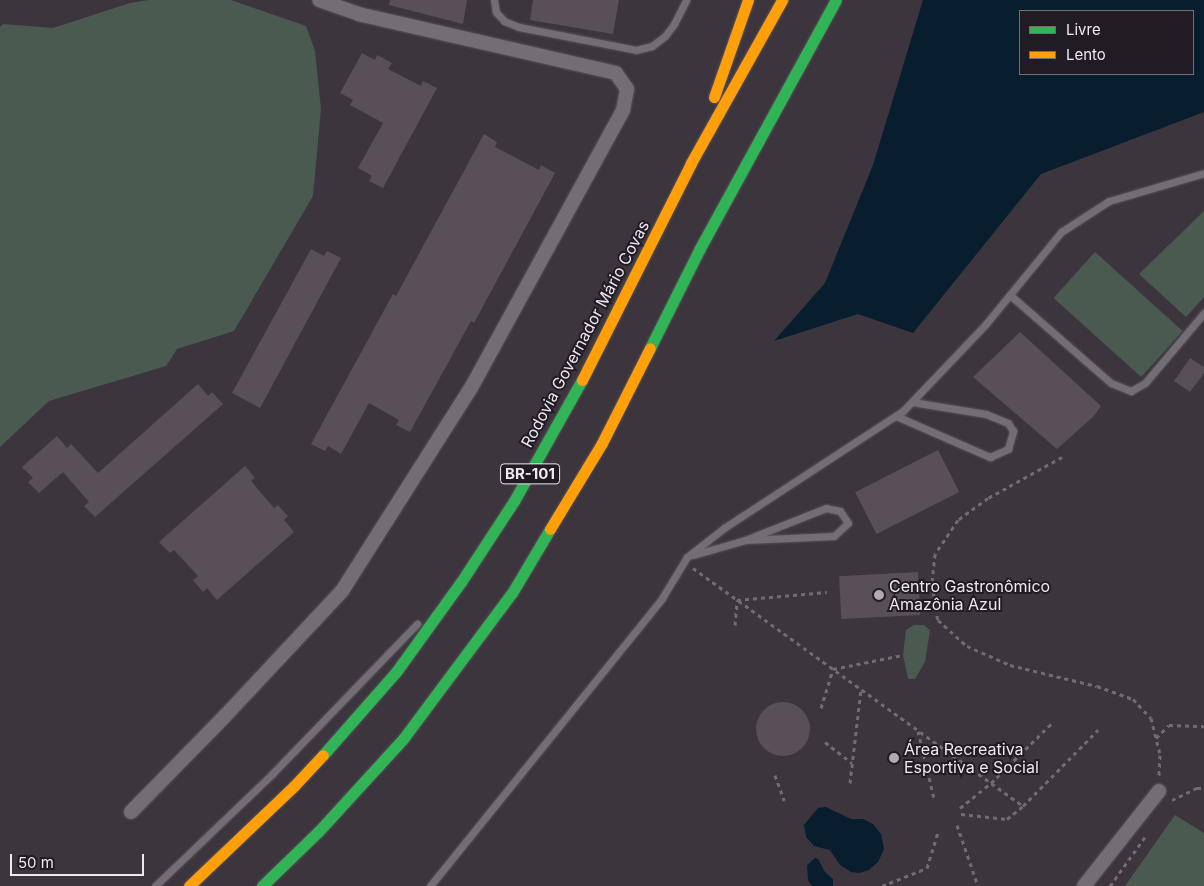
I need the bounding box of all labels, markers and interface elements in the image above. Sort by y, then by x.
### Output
legend [1019,10,1194,75]
text: Livre [1066,20,1101,39]
text: Lento [1066,45,1106,64]
street label: Rodovia Governador Mário Covas [517,217,653,451]
road number: BR-101 [500,462,560,486]
place label: Centro Gastronômico Amazônia Azul [889,576,1050,614]
marker: Centro Gastronômico Amazônia Azul [873,589,885,601]
place label: Área Recreativa Esportiva e Social [904,739,1039,777]
marker: Área Recreativa Esportiva e Social [888,752,900,764]
scale bar [12,844,146,876]
text: 50 m [18,853,54,872]

